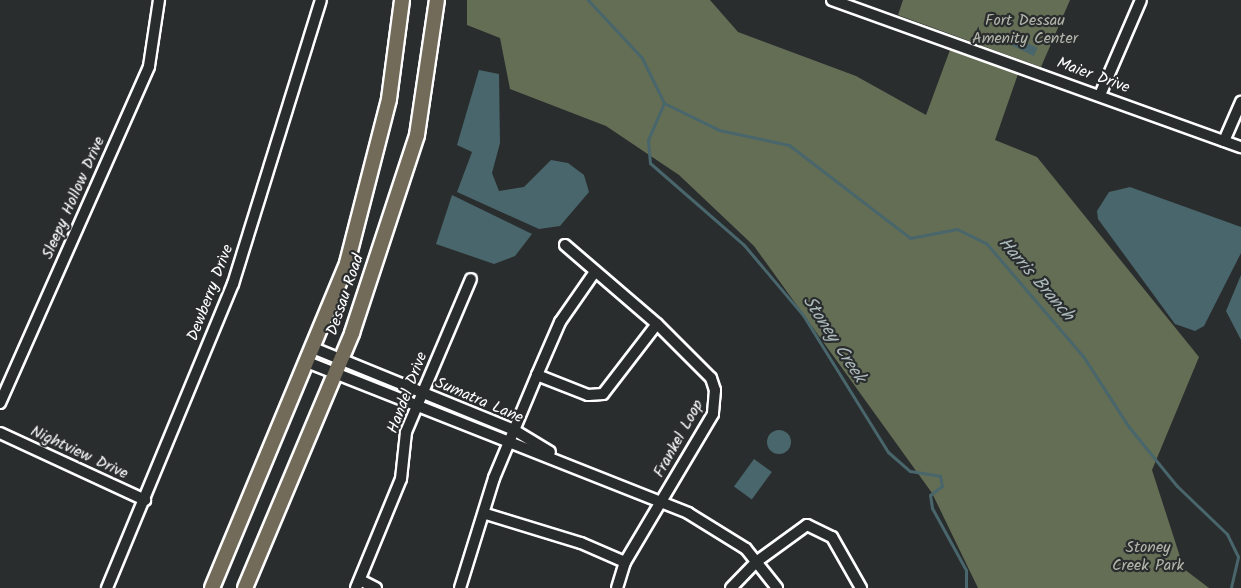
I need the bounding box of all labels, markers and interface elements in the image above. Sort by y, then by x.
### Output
park label: Fort Dessau Amenity Center [972,11,1078,49]
street label: Maier Drive [1054,54,1132,98]
street label: Sleepy Hollow Drive [38,134,110,262]
water label: Harris Branch [993,233,1077,327]
street label: Dewberry Drive [184,242,238,344]
street label: Dessau Road [323,252,369,338]
water label: Stoney Creek [797,292,869,388]
street label: Handel Drive [384,350,432,436]
street label: Sumatra Lane [432,374,526,428]
street label: Frankel Loop [650,397,708,481]
street label: Nightview Drive [27,422,131,484]
park label: Stoney Creek Park [1112,538,1184,576]

